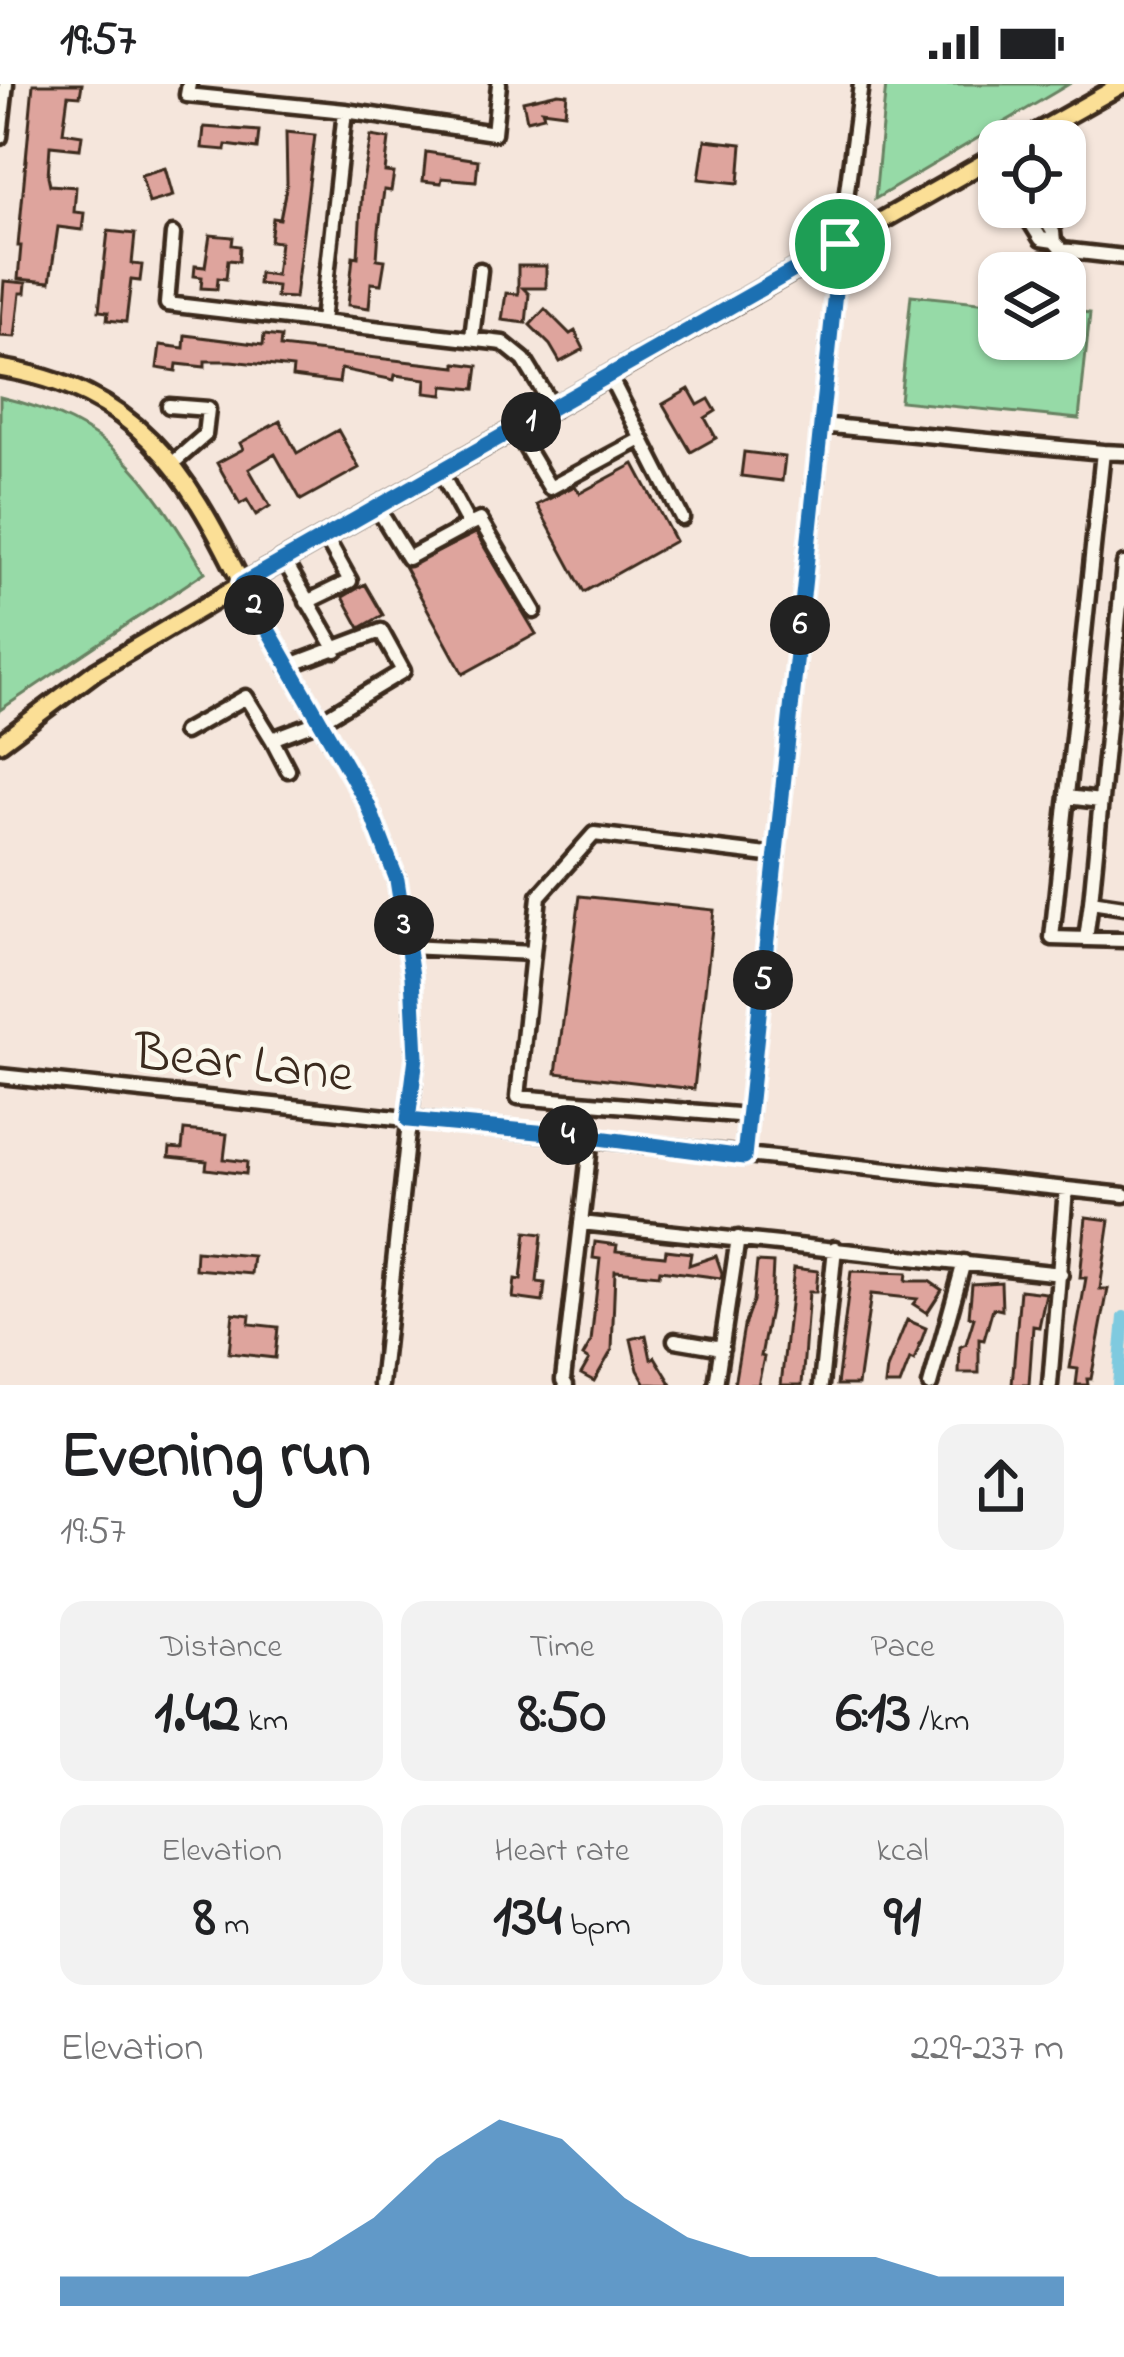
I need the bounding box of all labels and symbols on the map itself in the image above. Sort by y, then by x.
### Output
pin [789,193,891,295]
pin: 1 [501,392,561,452]
pin: 2 [224,575,284,635]
pin: 6 [770,595,830,655]
pin: 3 [374,895,434,955]
pin: 5 [733,950,793,1010]
street label: Bear Lane [128,1015,358,1116]
pin: 4 [538,1105,598,1165]

